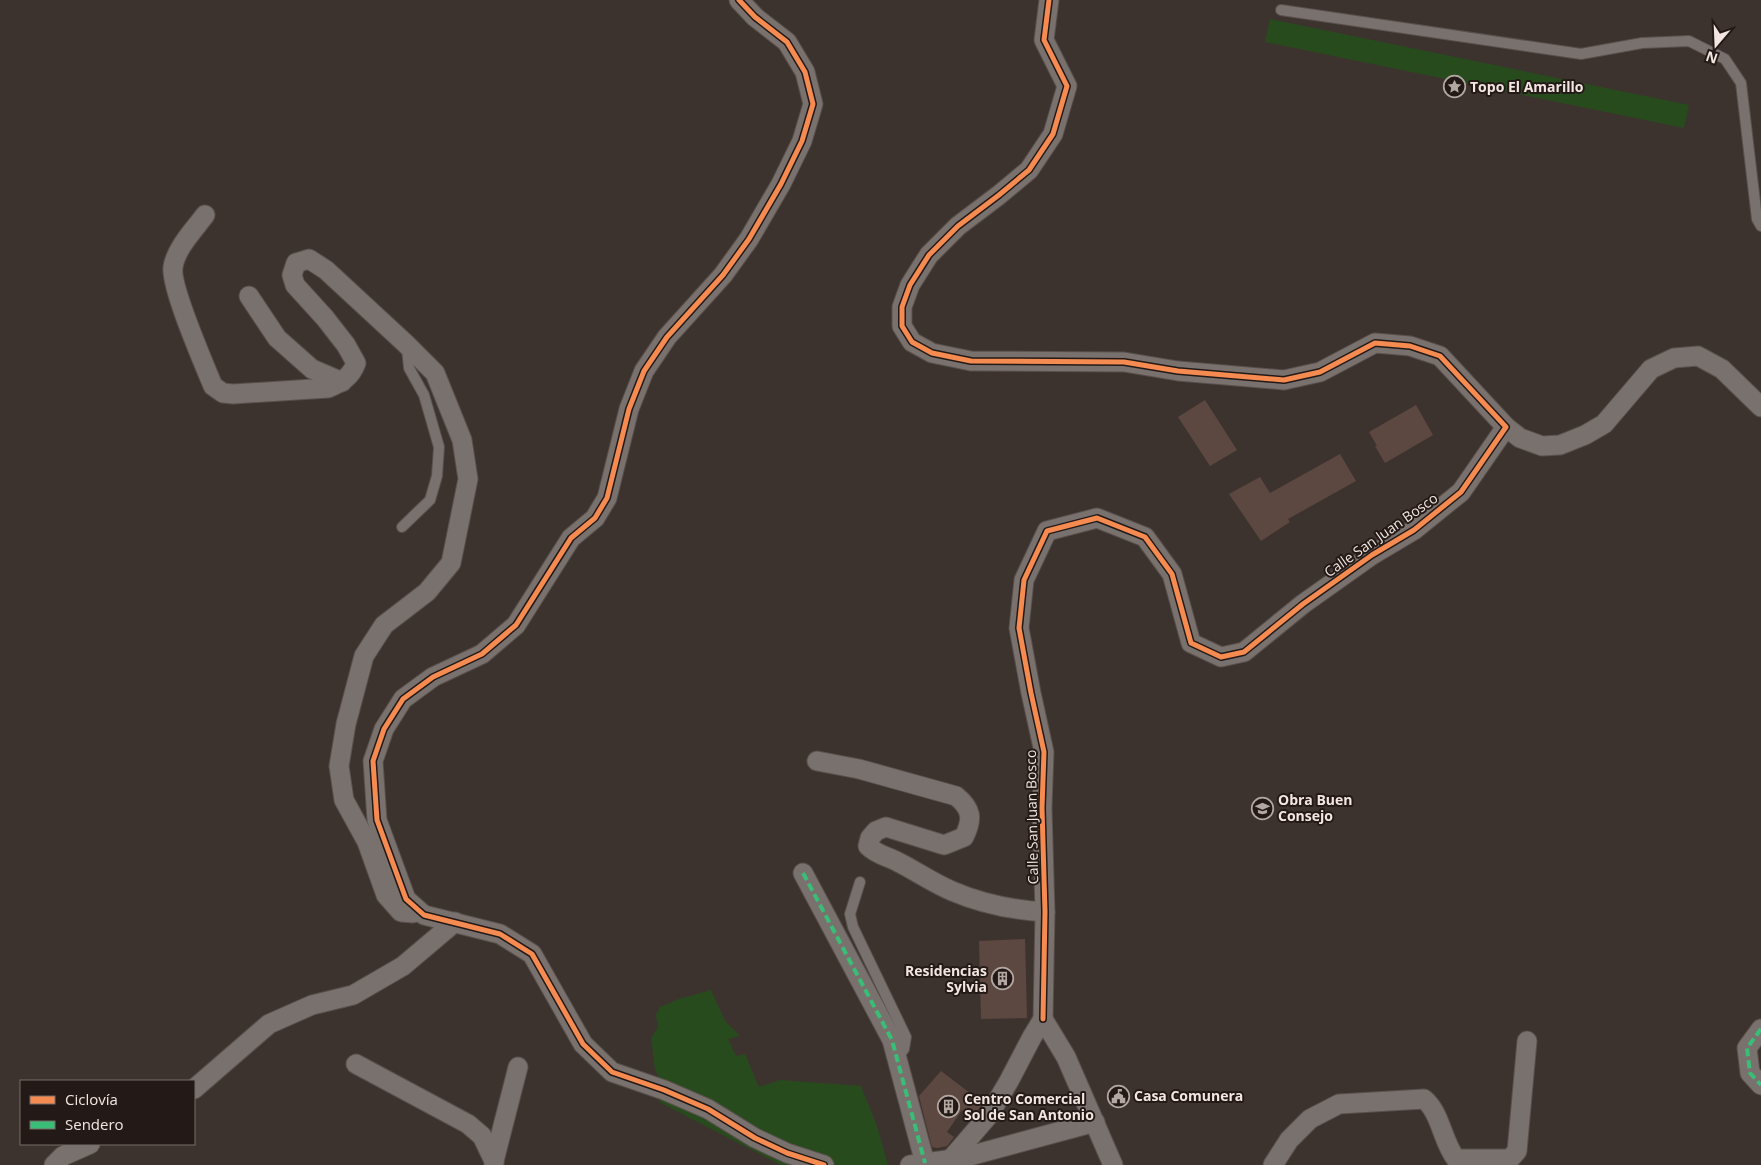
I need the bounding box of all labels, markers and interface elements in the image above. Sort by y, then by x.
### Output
north arrow [1691,20,1741,70]
text: N [1703,47,1720,69]
place icon: Topo El Amarillo [1442,75,1466,99]
place label: Topo El Amarillo [1470,77,1584,96]
street label: Calle San Juan Bosco [1320,488,1441,581]
street label: Calle San Juan Bosco [1021,750,1042,884]
place label: Obra Buen Consejo [1278,790,1353,825]
school or university icon: Obra Buen Consejo [1250,796,1274,820]
place label: Residencias Sylvia [905,961,987,996]
building icon: Residencias Sylvia [991,967,1015,991]
legend [20,1080,195,1145]
public building icon: Casa Comunera [1106,1084,1130,1108]
place label: Casa Comunera [1134,1086,1243,1105]
text: Ciclovía [65,1089,118,1109]
place label: Centro Comercial Sol de San Antonio [964,1089,1094,1124]
building icon: Centro Comercial Sol de San Antonio [936,1095,960,1119]
text: Sendero [65,1114,124,1134]

